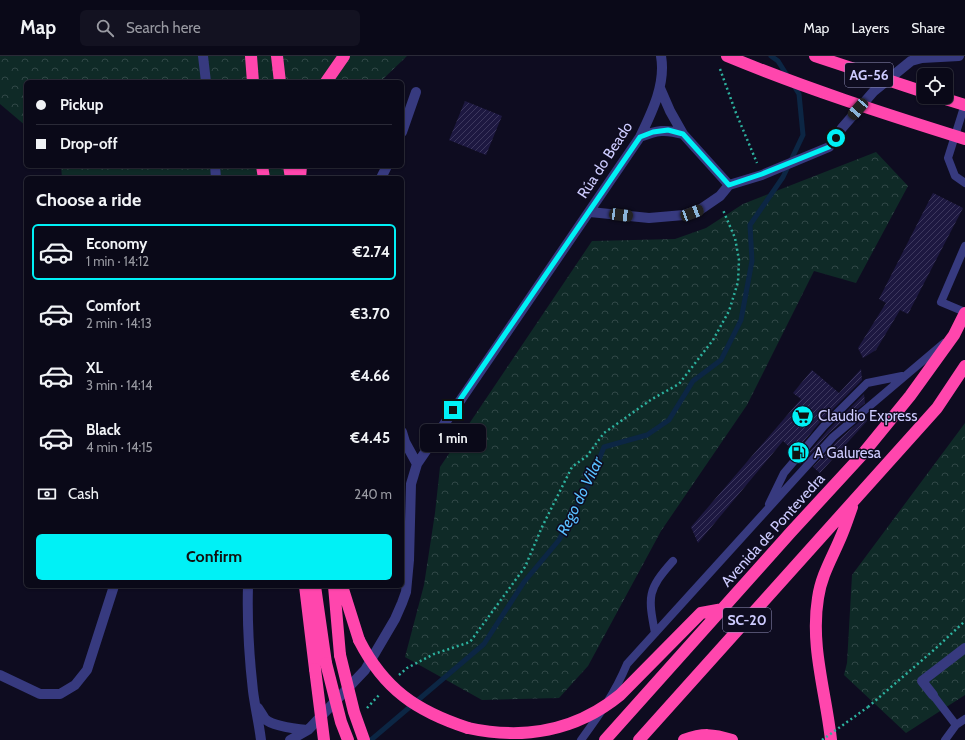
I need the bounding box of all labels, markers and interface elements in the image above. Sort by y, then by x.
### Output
search box [80,10,360,46]
text: Map [20,16,56,39]
icon: search [94,17,116,39]
text: Search here [126,19,201,37]
text: Map [804,19,829,37]
text: Layers [851,19,889,37]
text: Share [911,19,945,37]
road number: AG-56 [845,63,893,87]
map controls [917,68,953,104]
button: locate [917,68,953,104]
text: Pickup [60,96,103,114]
car [846,96,870,122]
street label: Rúa do Beado [574,118,636,202]
route start [827,129,845,147]
text: Drop-off [60,135,118,153]
text: Choose a ride [36,189,141,211]
car [679,203,705,223]
car [608,208,634,222]
icon: car [38,234,74,270]
text: Economy [86,235,147,253]
text: €2.74 [353,243,390,261]
text: 1 min · 14:12 [86,253,149,269]
icon: car [38,296,74,332]
text: Comfort [86,297,140,315]
text: €3.70 [351,305,390,323]
text: 2 min · 14:13 [86,315,152,331]
icon: car [38,358,74,394]
text: XL [86,359,103,377]
text: €4.66 [351,367,390,385]
text: 3 min · 14:14 [86,377,153,393]
route end [444,401,462,419]
supermarket icon: Claudio Express [790,403,816,429]
place label: Claudio Express [818,407,917,425]
icon: car [38,420,74,456]
text: Black [86,421,121,439]
callout: 1 min [420,424,486,452]
text: €4.45 [350,429,390,447]
text: 1 min [438,430,468,446]
text: 4 min · 14:15 [86,439,153,455]
fuel station icon: A Galuresa [786,440,812,466]
place label: A Galuresa [814,444,882,462]
water label: Rego do Vilar [553,453,608,538]
street label: Avenida de Pontevedra [717,469,829,590]
icon: cash [36,483,58,505]
text: Cash [68,485,99,503]
text: 240 m [354,486,392,502]
button: Confirm [36,534,392,580]
road number: SC-20 [723,608,771,632]

